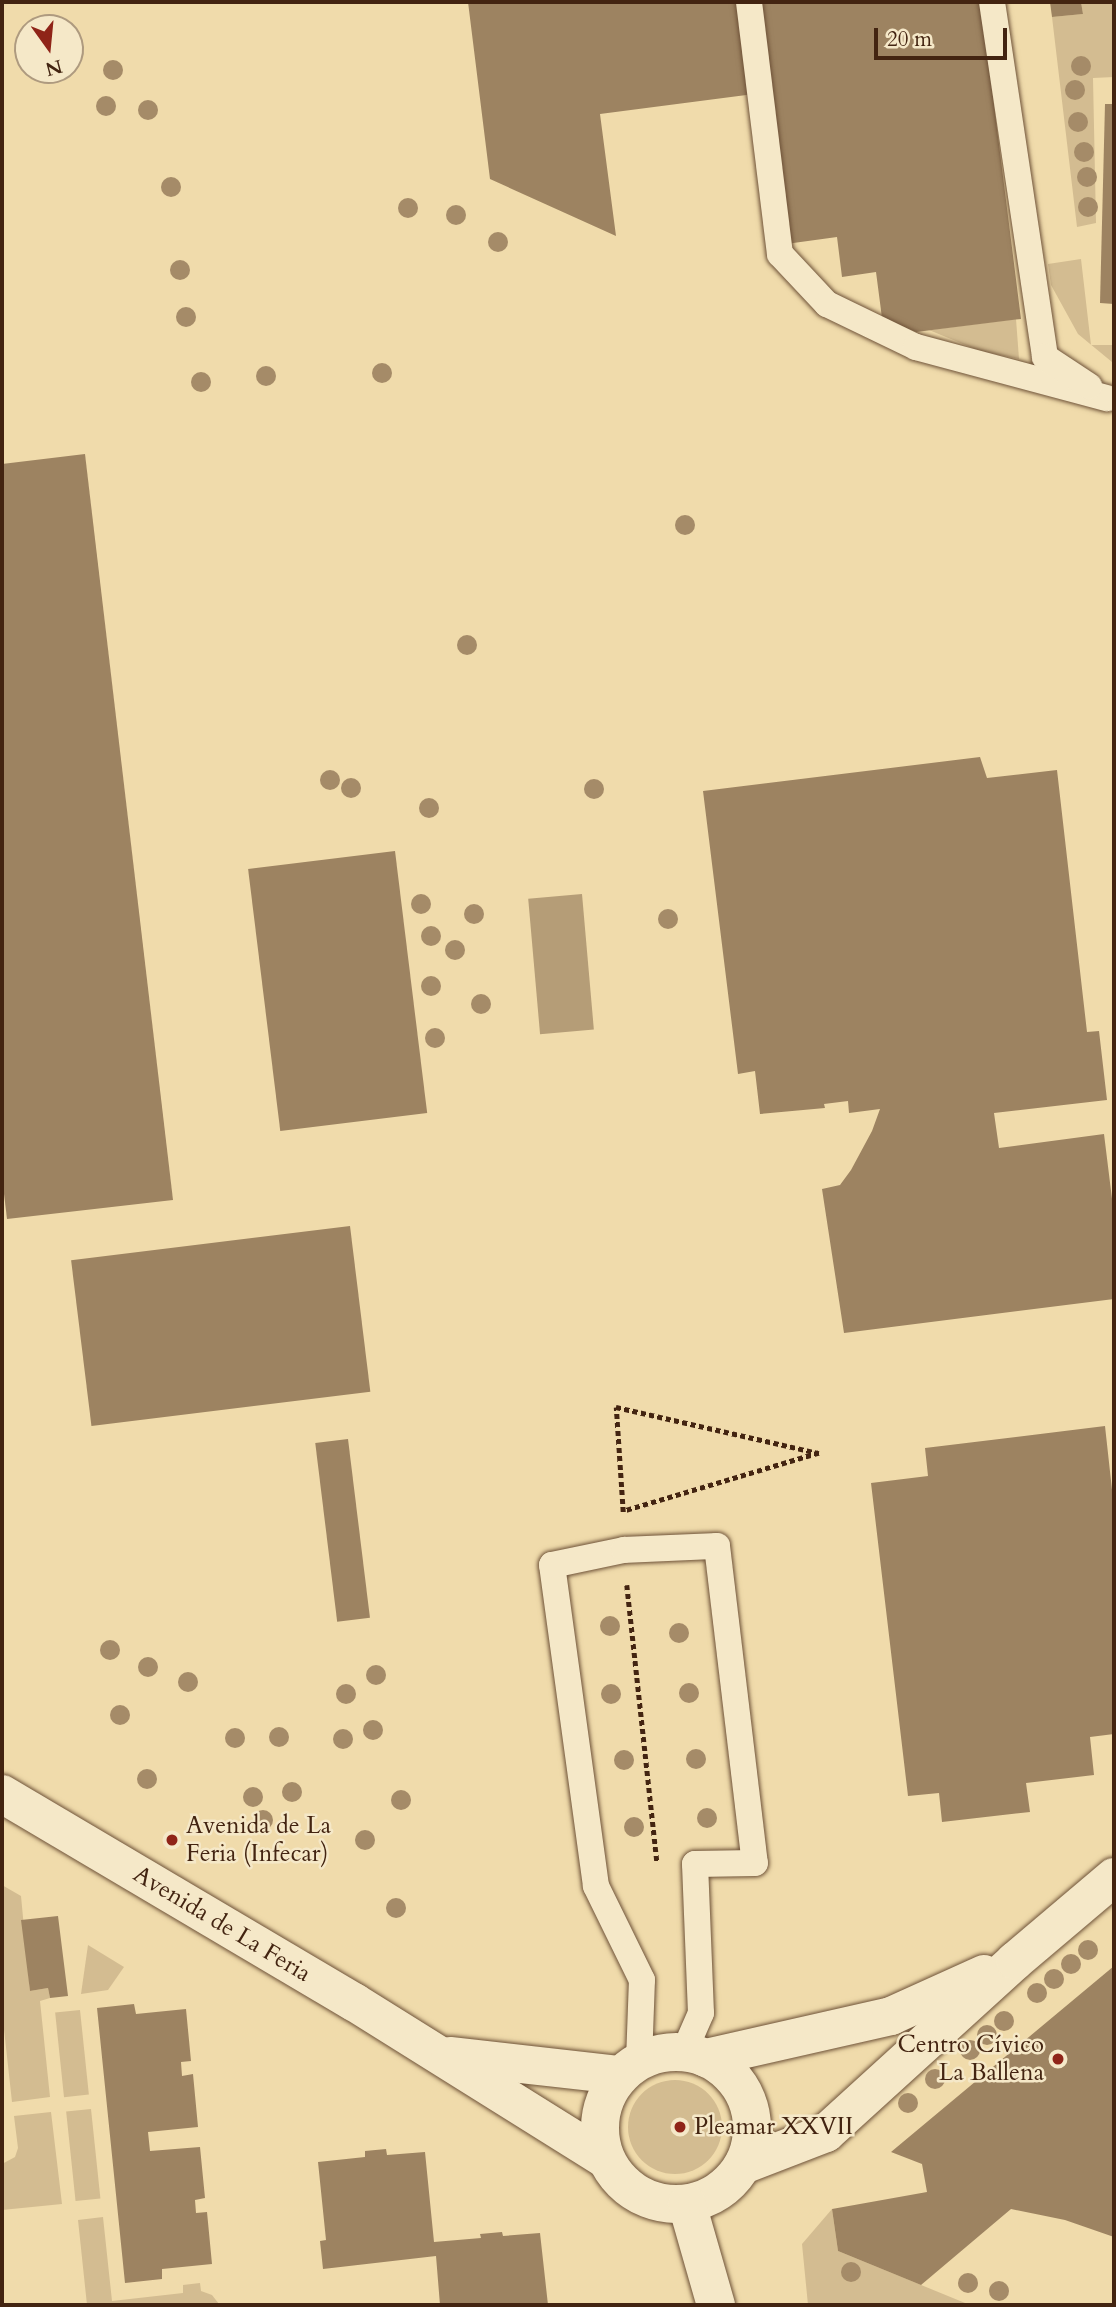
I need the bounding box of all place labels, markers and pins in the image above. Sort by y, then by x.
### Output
place label: Avenida de La Feria (Infecar) [186,1812,331,1868]
marker: Avenida de La Feria (Infecar) [164,1832,180,1848]
place label: Centro Cívico La Ballena [897,2031,1044,2087]
marker: Centro Cívico La Ballena [1050,2051,1066,2067]
place label: Pleamar XXVII [694,2113,853,2141]
marker: Pleamar XXVII [672,2119,688,2135]

